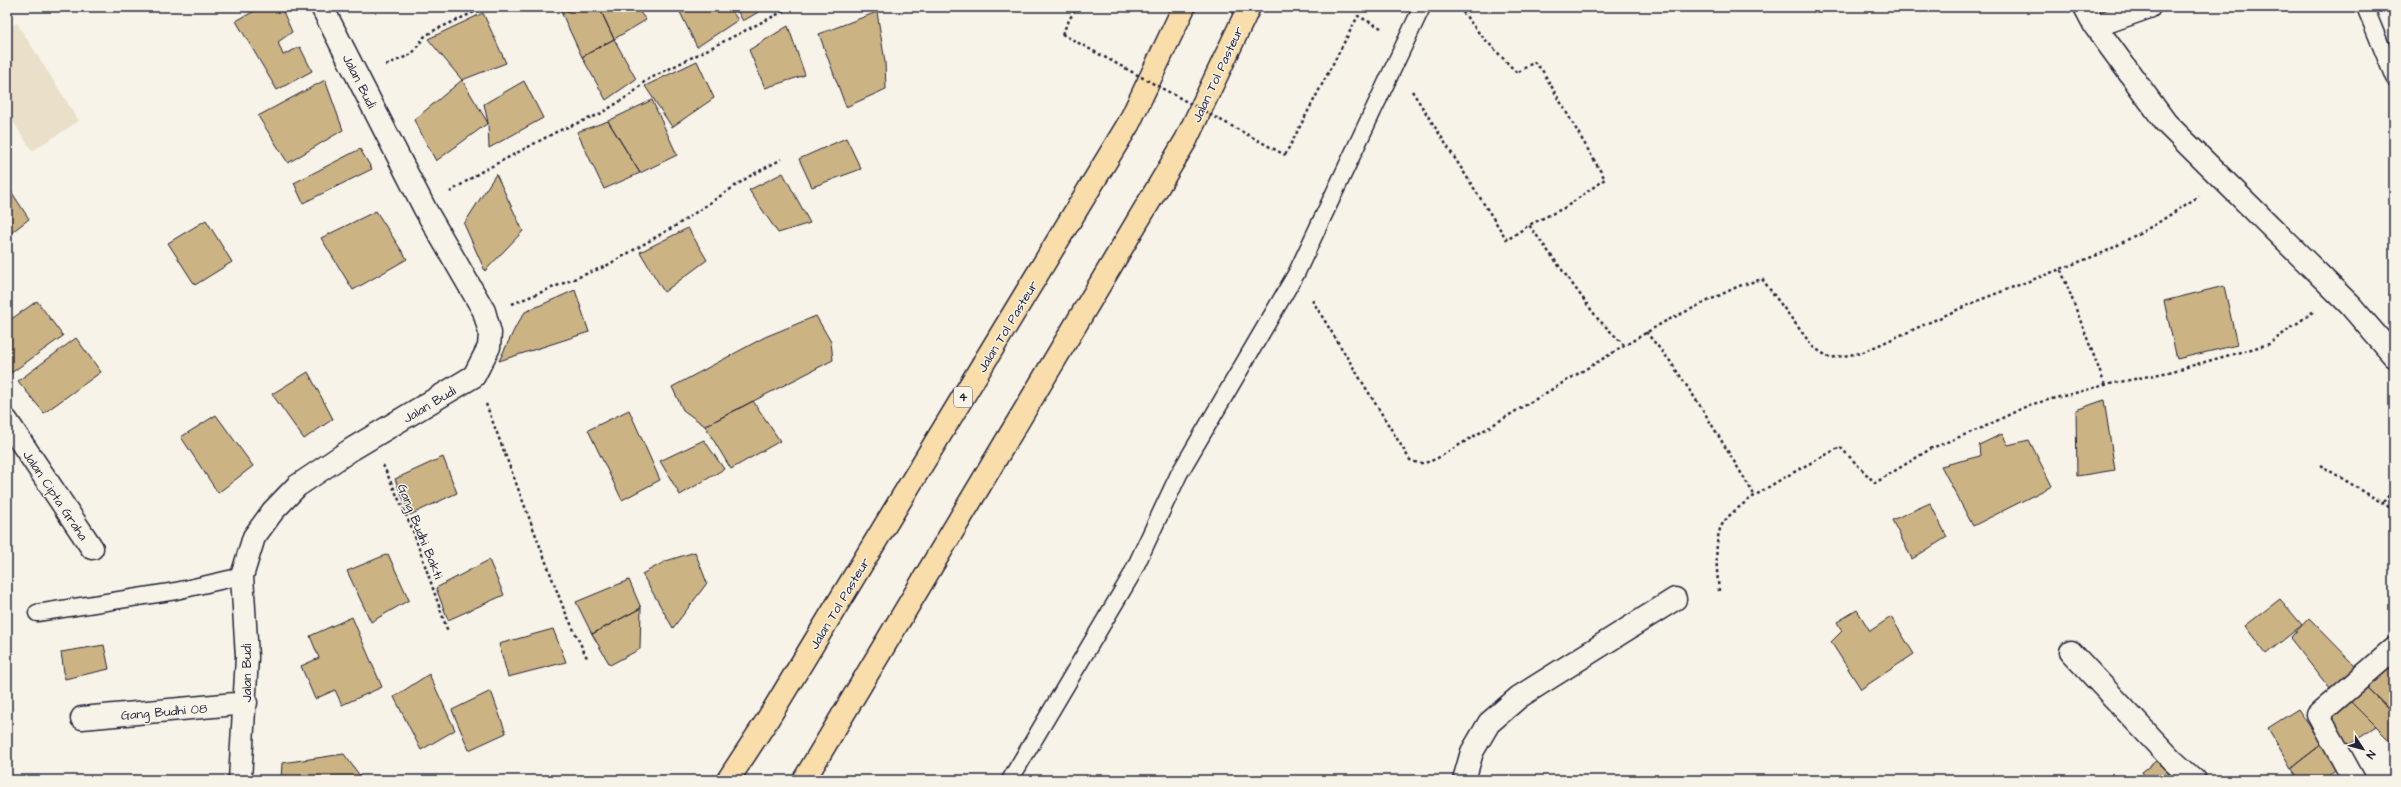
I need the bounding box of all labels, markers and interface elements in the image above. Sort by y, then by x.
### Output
street label: Jalan Tol Pasteur [1188,23,1248,125]
street label: Jalan Budi [338,51,380,112]
street label: Jalan Tol Pasteur [973,277,1042,376]
street label: Jalan Budi [400,382,459,428]
road number: 4 [954,387,972,407]
street label: Jalan Cipta Graha [18,447,92,545]
street label: Gang Budhi Bakti [392,481,447,582]
street label: Jalan Tol Pasteur [805,554,874,653]
street label: Jalan Budi [238,644,256,702]
street label: Gang Budhi 08 [120,699,209,726]
north arrow [2343,729,2383,769]
text: N [2363,747,2379,762]

